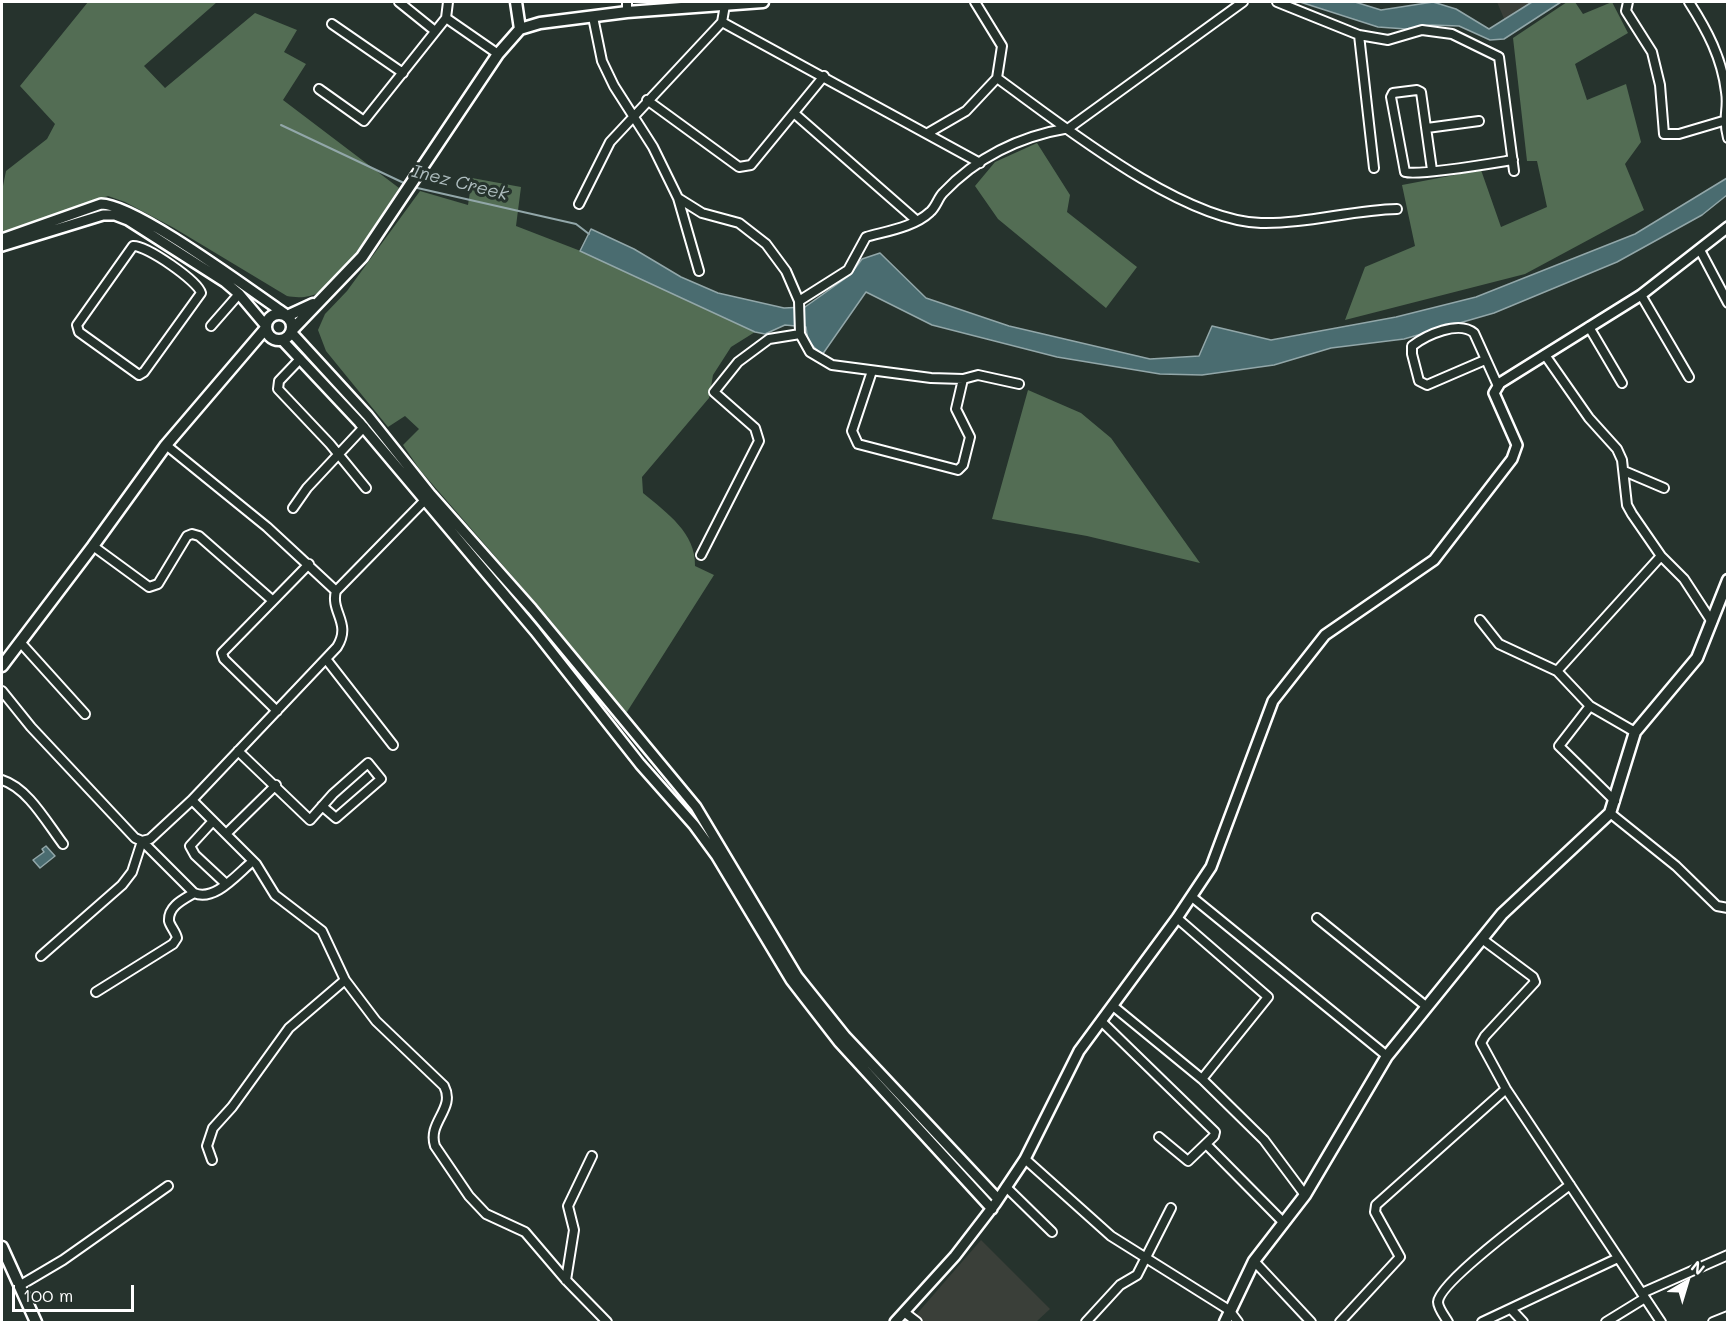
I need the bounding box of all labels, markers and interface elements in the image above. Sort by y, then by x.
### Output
water label: Inez Creek [410,161,510,205]
north arrow [1657,1252,1717,1312]
text: N [1687,1255,1710,1279]
scale bar [15,1273,136,1311]
text: 100 m [23,1283,73,1307]

